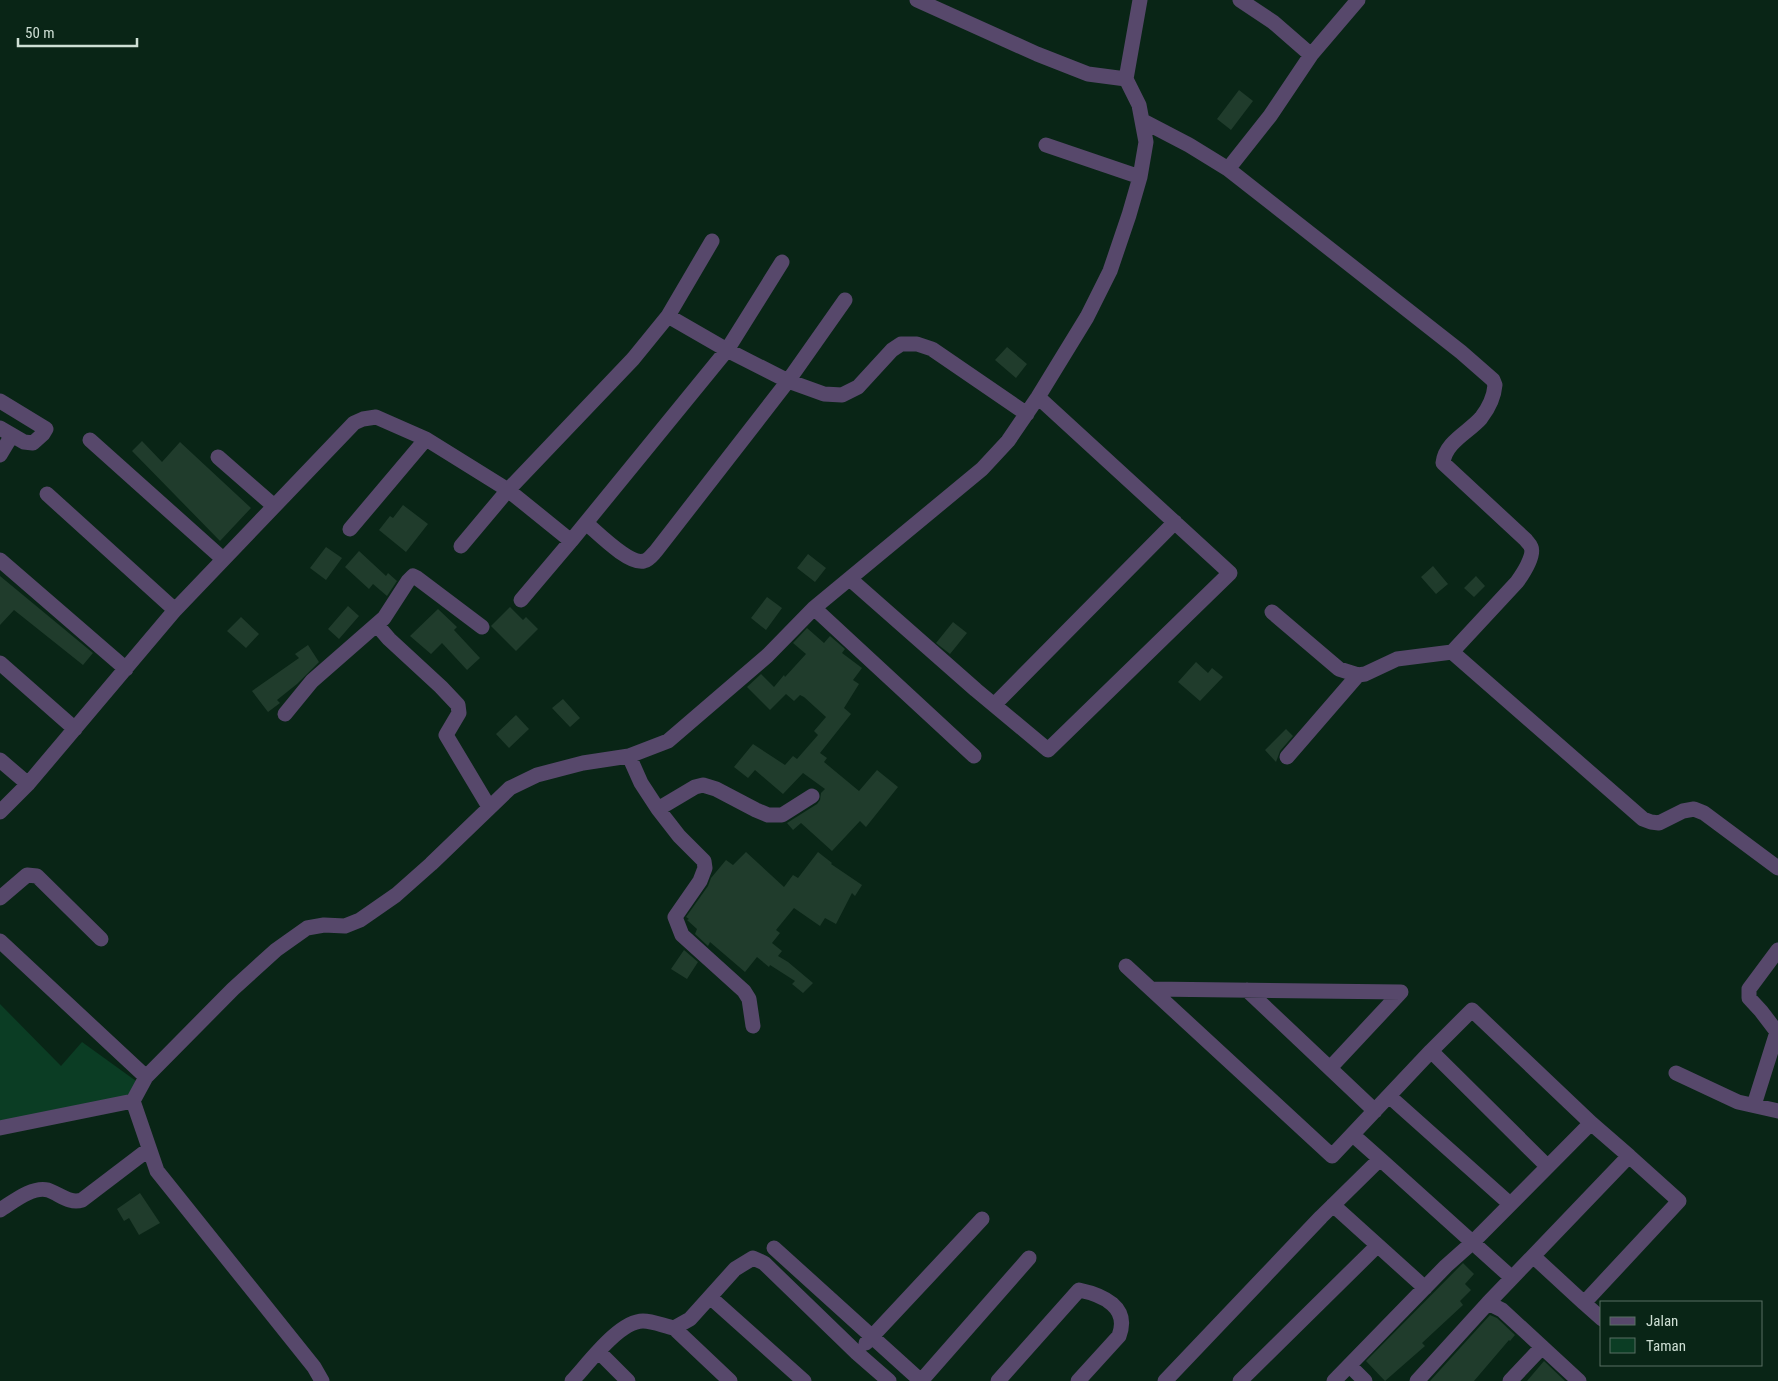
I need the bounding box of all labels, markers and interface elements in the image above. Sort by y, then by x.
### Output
scale bar [18,15,136,47]
text: 50 m [25,24,55,42]
legend [1600,1301,1763,1366]
text: Jalan [1646,1312,1678,1330]
text: Taman [1646,1337,1686,1355]

